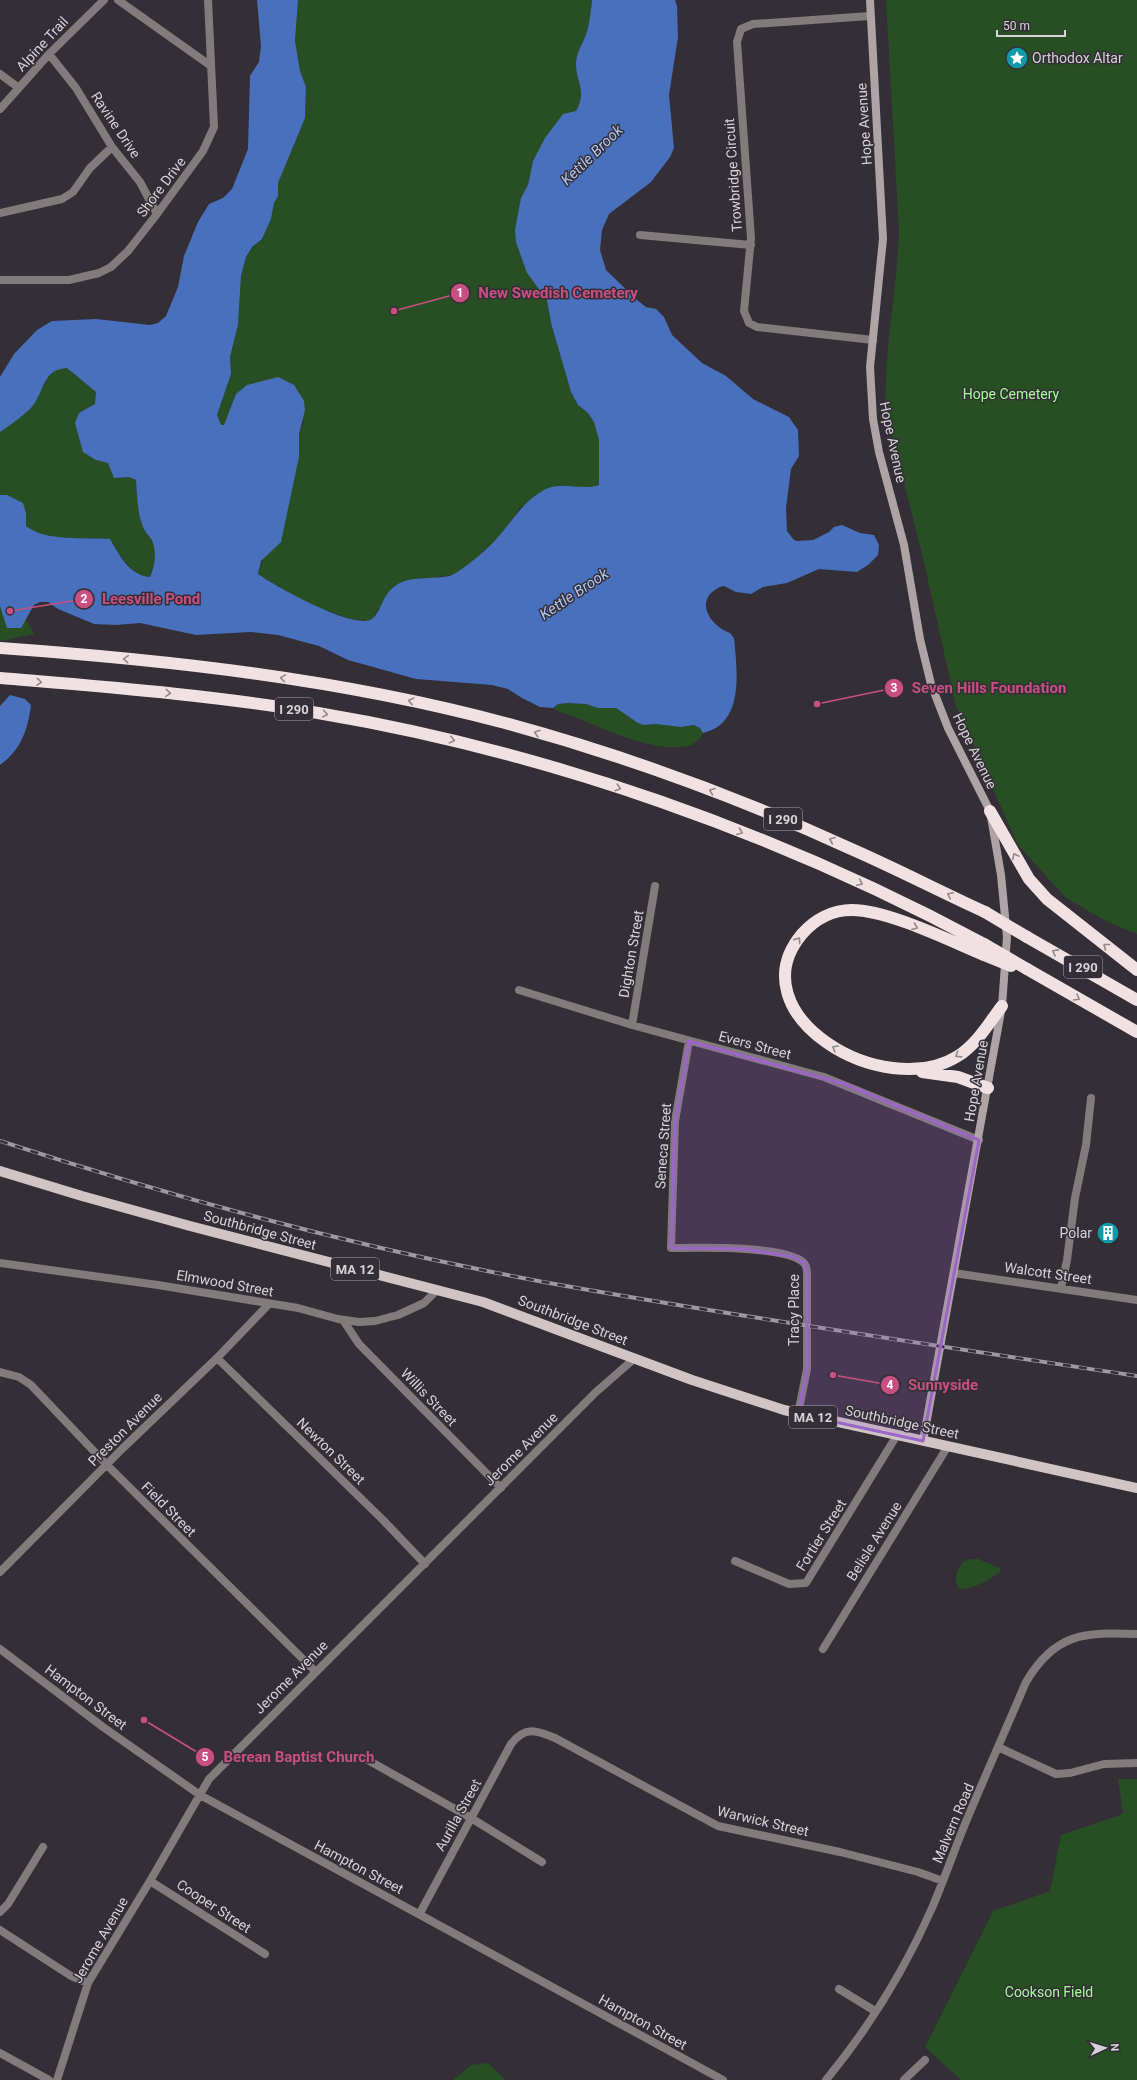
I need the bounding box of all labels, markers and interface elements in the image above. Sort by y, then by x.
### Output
scale bar [997,12,1065,38]
street label: Alpine Trail [13,13,71,75]
text: 50 m [1003,19,1030,33]
place icon: Orthodox Altar [1004,45,1030,71]
place label: Orthodox Altar [1032,50,1123,66]
street label: Hope Avenue [853,82,875,166]
street label: Ravine Drive [88,89,144,161]
street label: Trowbridge Circuit [721,117,745,232]
water label: Kettle Brook [557,121,627,189]
street label: Shore Drive [133,154,189,220]
callout: New Swedish Cemetery [450,280,646,307]
text: New Swedish Cemetery [478,284,638,302]
text: 1 [457,286,463,300]
park label: Hope Cemetery [963,386,1060,402]
street label: Hope Avenue [877,400,909,484]
water label: Kettle Brook [536,564,612,624]
callout: Leesville Pond [74,585,208,612]
text: Leesville Pond [102,590,200,608]
text: 2 [81,592,88,606]
one-way arrow [123,655,129,664]
one-way arrow [280,674,286,683]
callout: Seven Hills Foundation [884,675,1075,702]
one-way arrow [36,677,42,686]
text: Seven Hills Foundation [912,679,1066,697]
text: 3 [891,681,898,695]
one-way arrow [165,688,171,697]
one-way arrow [408,697,414,705]
road number: I 290 [275,698,313,720]
one-way arrow [322,709,328,718]
street label: Hope Avenue [950,710,1000,792]
one-way arrow [534,729,541,738]
one-way arrow [449,736,455,744]
one-way arrow [614,783,621,792]
one-way arrow [708,787,715,795]
road number: I 290 [764,808,802,830]
one-way arrow [736,828,743,836]
one-way arrow [828,837,836,845]
one-way arrow [1012,853,1019,860]
one-way arrow [855,878,863,886]
one-way arrow [946,892,954,900]
street label: Dighton Street [615,909,647,999]
one-way arrow [912,923,919,931]
one-way arrow [793,937,800,944]
one-way arrow [1104,944,1111,951]
one-way arrow [1052,949,1059,957]
road number: I 290 [1064,956,1102,978]
one-way arrow [1073,993,1080,1000]
street label: Evers Street [717,1028,793,1062]
street label: Hope Avenue [961,1039,991,1123]
one-way arrow [832,1045,839,1053]
one-way arrow [955,1051,962,1058]
street label: Seneca Street [652,1102,674,1190]
street label: Southbridge Street [202,1207,318,1253]
building icon: Polar [1095,1220,1121,1246]
place label: Polar [1060,1225,1092,1241]
road number: MA 12 [331,1258,379,1280]
street label: Walcott Street [1003,1259,1093,1287]
street label: Elmwood Street [175,1267,275,1299]
street label: Tracy Place [786,1274,802,1346]
street label: Southbridge Street [516,1292,630,1348]
street label: Willis Street [398,1365,461,1429]
callout: Sunnyside [880,1371,986,1398]
text: Sunnyside [908,1376,978,1394]
text: 4 [887,1378,894,1392]
street label: Preston Avenue [85,1389,165,1469]
street label: Southbridge Street [844,1402,961,1442]
road number: MA 12 [789,1406,837,1428]
street label: Jerome Avenue [481,1409,561,1489]
street label: Newton Street [294,1415,369,1488]
street label: Field Street [138,1478,200,1540]
street label: Fortier Street [793,1496,850,1574]
street label: Belisle Avenue [843,1498,905,1584]
street label: Jerome Avenue [251,1637,331,1717]
street label: Hampton Street [42,1661,130,1733]
callout: Berean Baptist Church [195,1744,382,1771]
text: Berean Baptist Church [223,1748,375,1766]
text: 5 [202,1750,209,1764]
street label: Aurilla Street [432,1776,485,1854]
street label: Malvern Road [929,1781,977,1865]
street label: Warwick Street [716,1803,811,1839]
street label: Hampton Street [312,1837,407,1897]
street label: Cooper Street [174,1876,255,1936]
street label: Jerome Avenue [69,1894,131,1986]
park label: Cookson Field [1005,1984,1093,2000]
street label: Hampton Street [596,1991,690,2053]
north arrow [1085,2028,1125,2068]
text: N [1108,2043,1121,2052]

